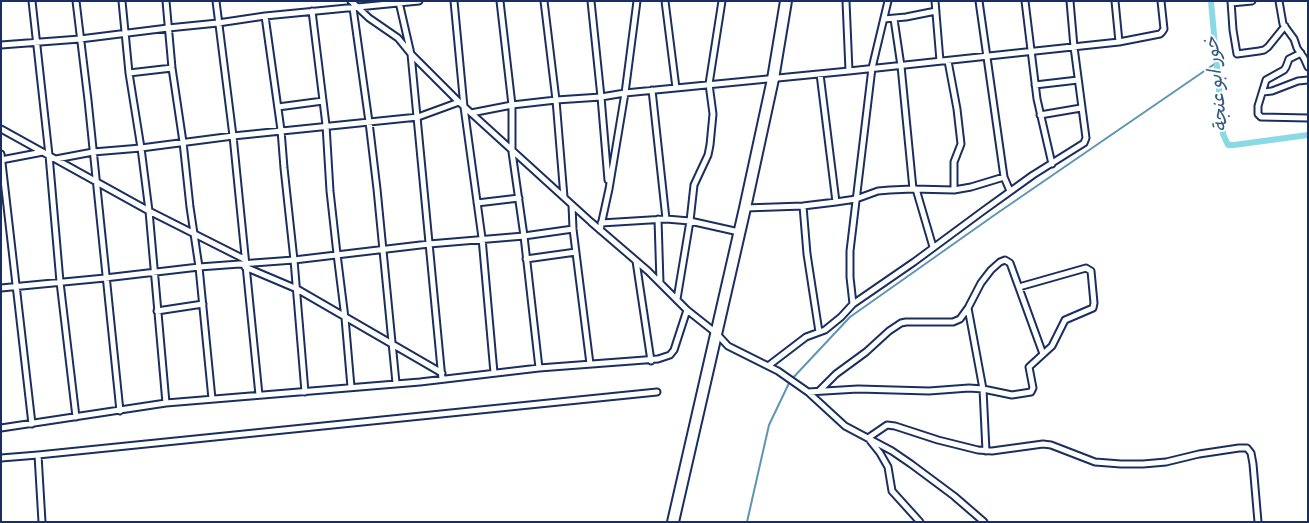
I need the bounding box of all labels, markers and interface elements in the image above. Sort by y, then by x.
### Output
water label: خور ابو عنجة [1203,35,1235,133]

